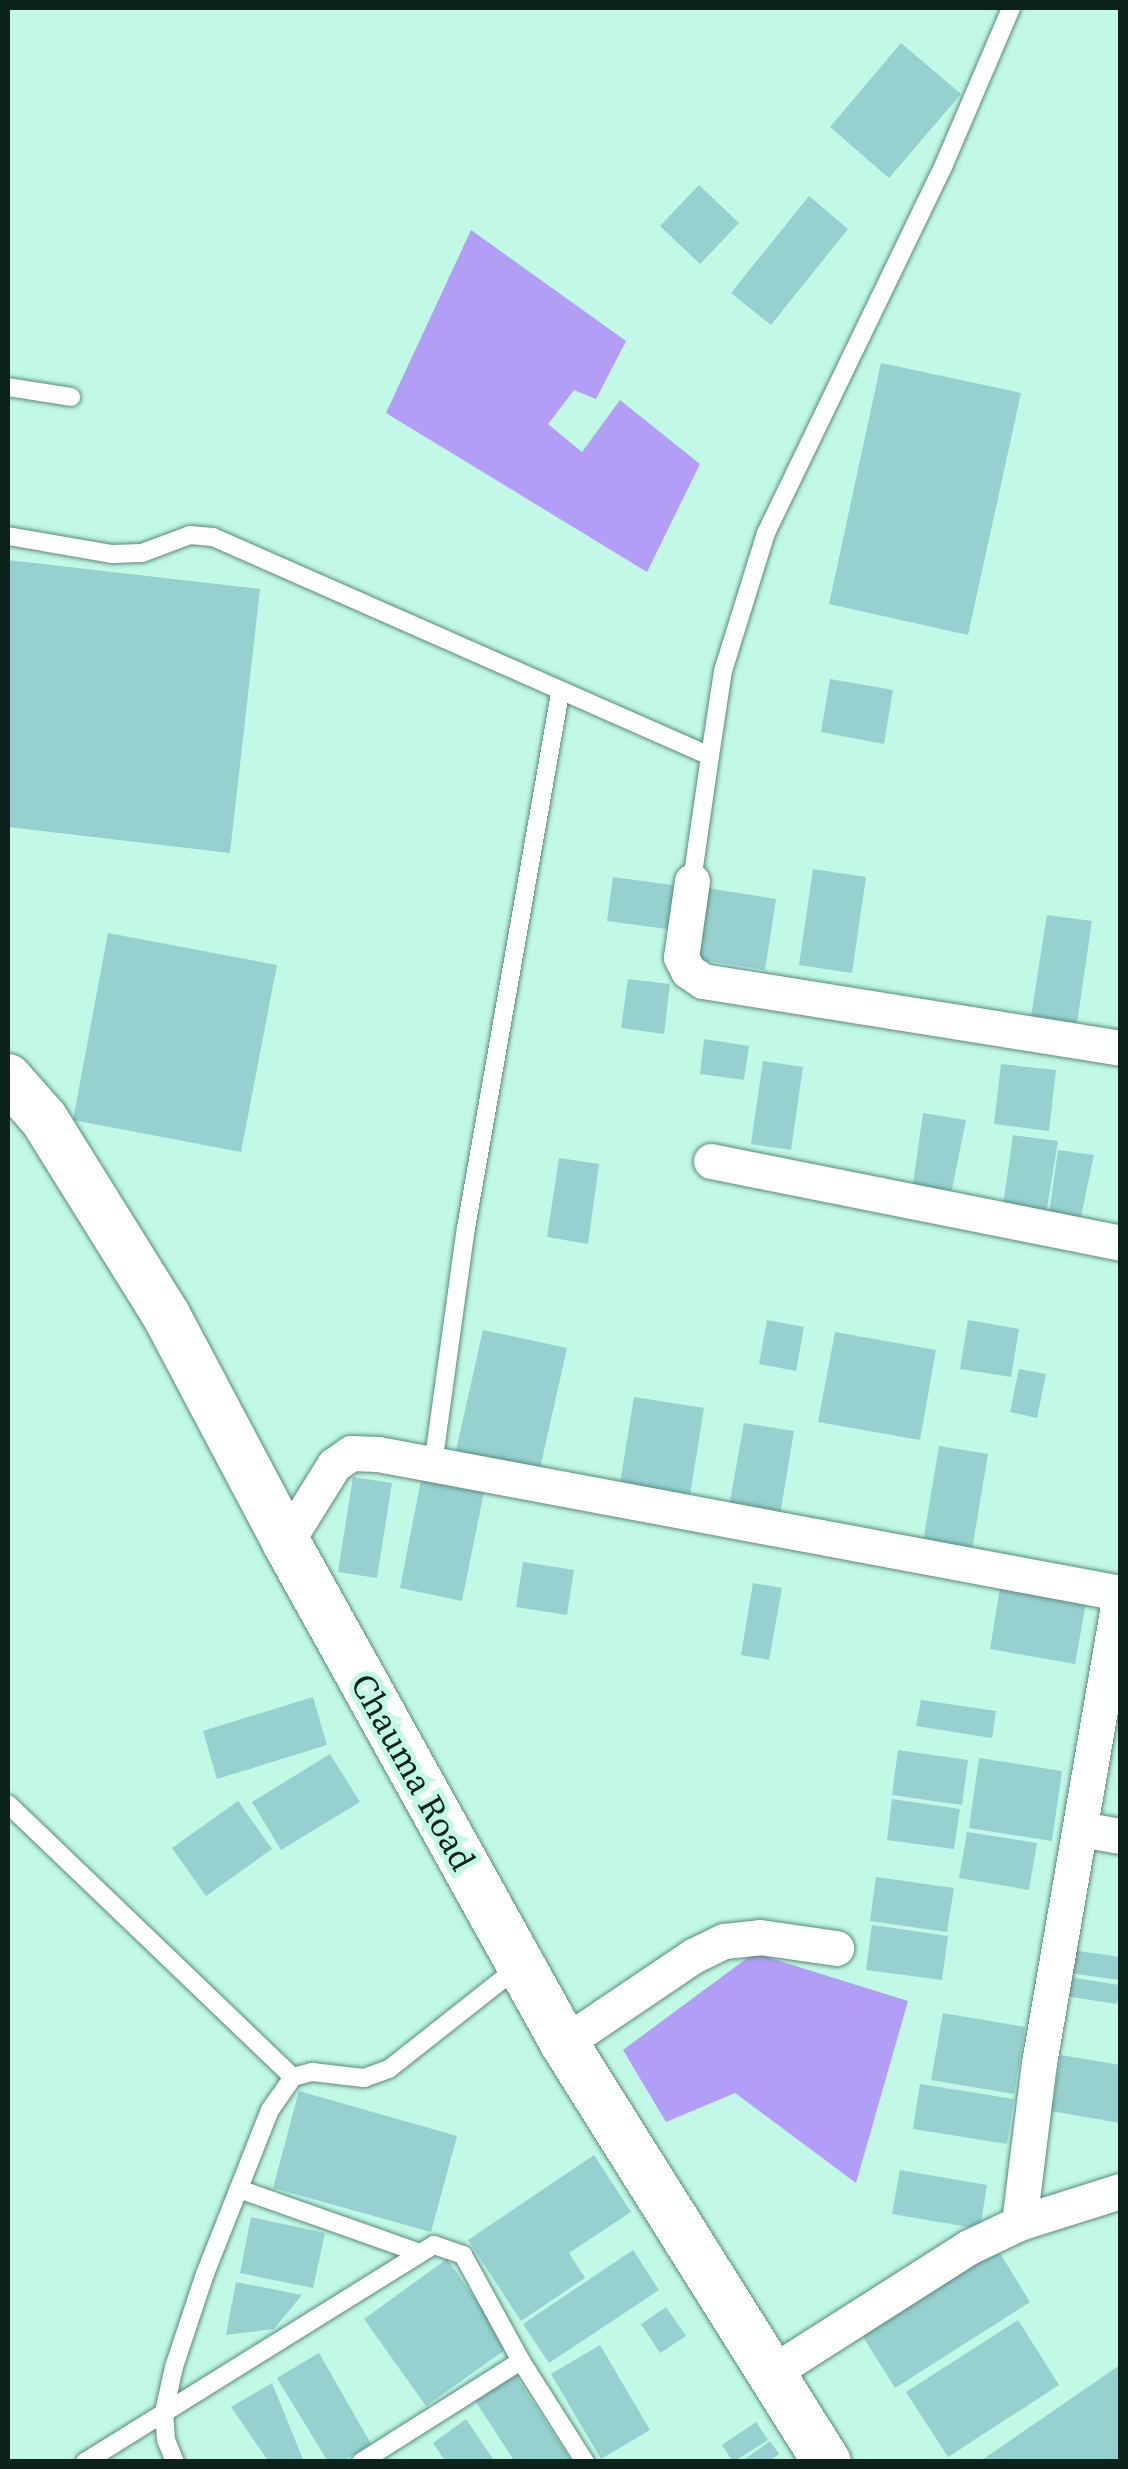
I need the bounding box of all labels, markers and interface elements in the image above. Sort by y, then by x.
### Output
street label: Chauma Road [342,1666,484,1878]

